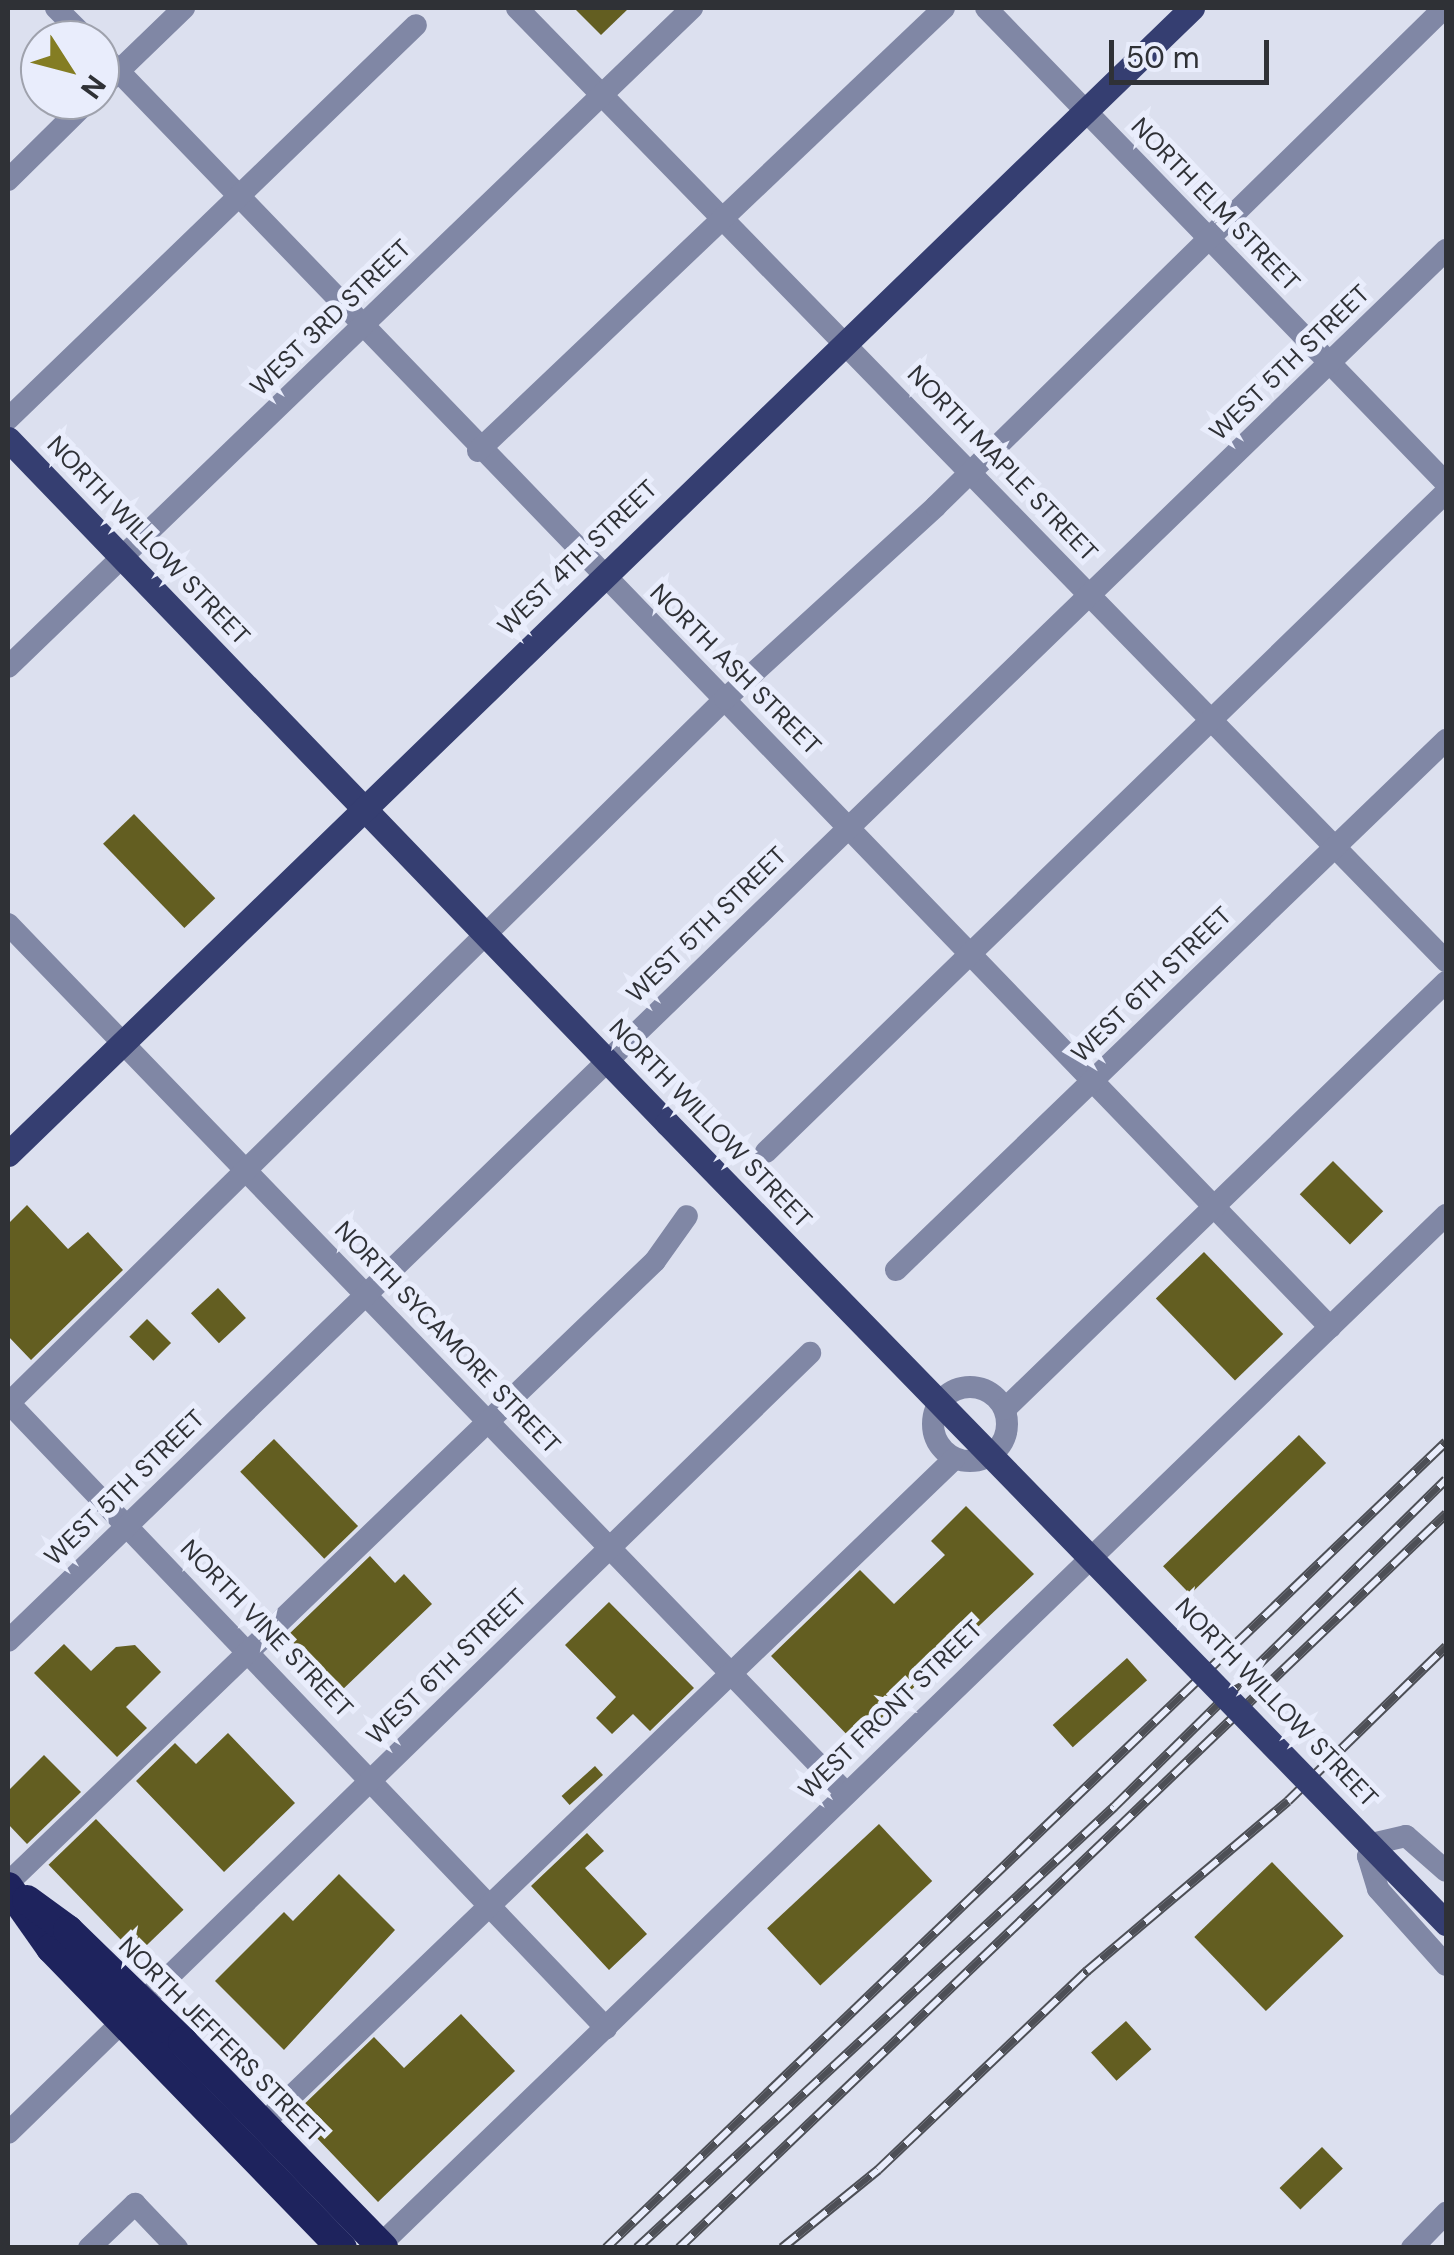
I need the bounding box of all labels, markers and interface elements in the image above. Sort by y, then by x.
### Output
north arrow [20,20,120,120]
scale bar [1114,20,1274,82]
text: 50 m [1126,38,1200,77]
text: N [72,68,114,106]
street label: NORTH ELM STREET [1125,112,1305,298]
street label: WEST 3RD STREET [244,234,418,402]
street label: WEST 5TH STREET [1204,279,1376,447]
street label: NORTH MAPLE STREET [901,360,1103,568]
street label: NORTH WILLOW STREET [40,430,256,652]
street label: WEST 4TH STREET [492,474,664,642]
street label: NORTH ASH STREET [643,578,827,762]
street label: WEST 5TH STREET [621,841,793,1009]
street label: WEST 6TH STREET [1066,901,1238,1069]
street label: NORTH WILLOW STREET [602,1013,818,1235]
street label: NORTH SYCAMORE STREET [328,1216,566,1460]
street label: WEST 5TH STREET [39,1404,211,1572]
street label: NORTH VINE STREET [174,1534,358,1724]
street label: WEST 6TH STREET [361,1583,533,1751]
street label: NORTH WILLOW STREET [1168,1592,1384,1814]
street label: WEST FRONT STREET [793,1615,989,1805]
street label: NORTH JEFFERS STREET [112,1931,330,2149]

